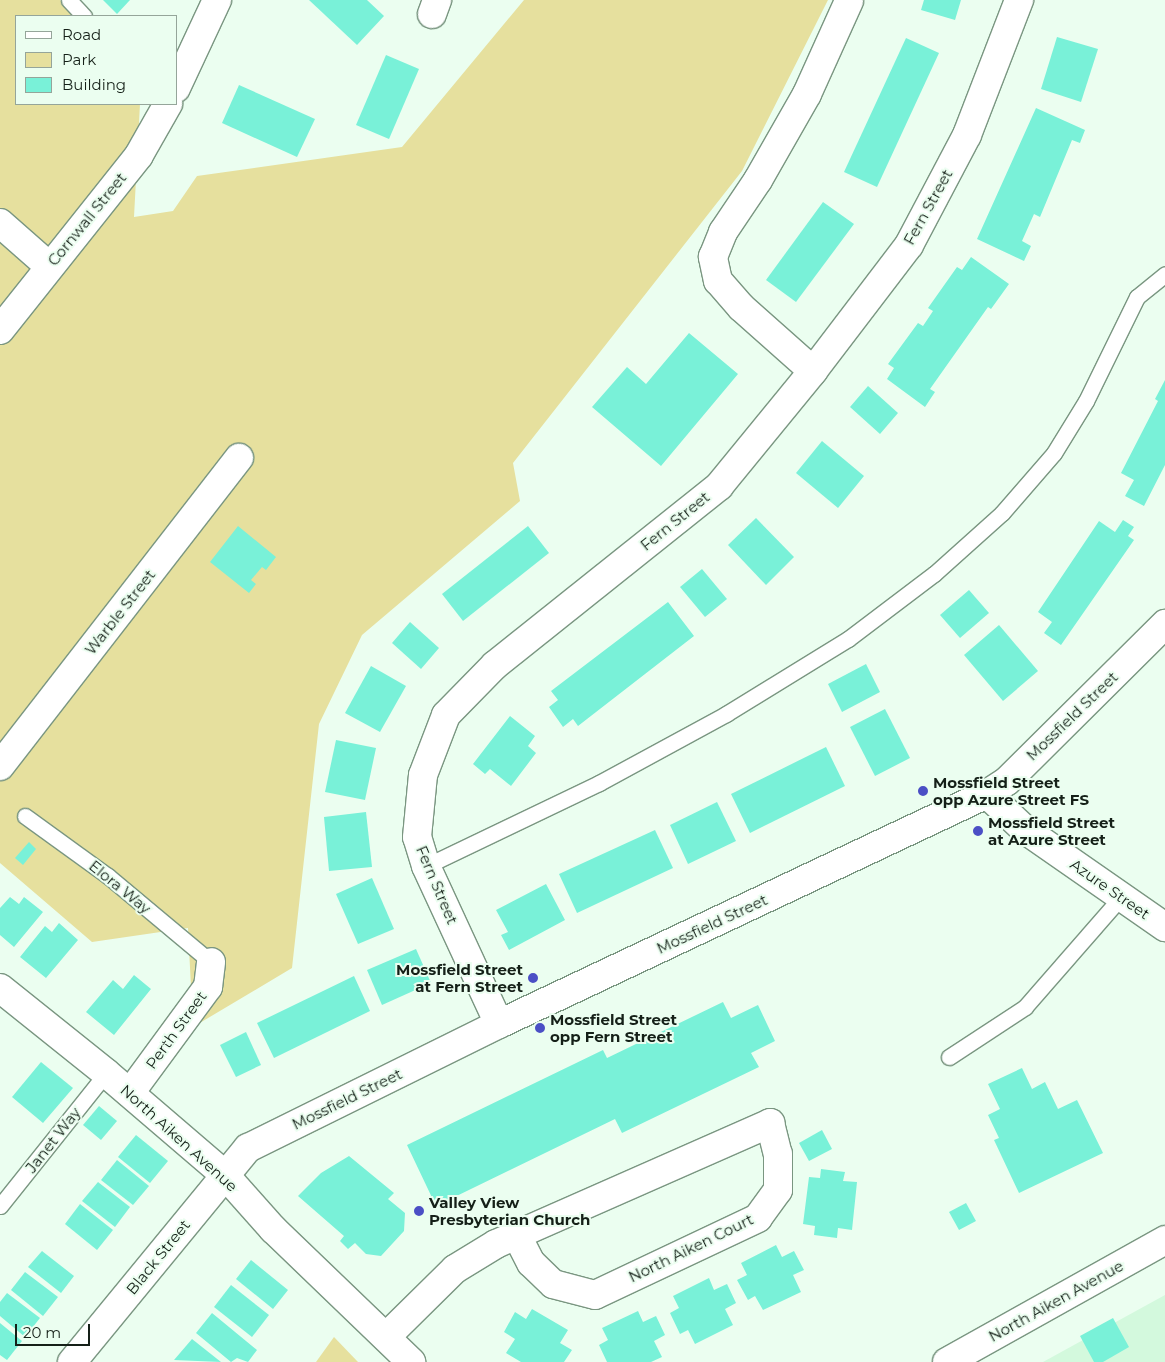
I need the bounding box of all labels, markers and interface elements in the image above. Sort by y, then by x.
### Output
legend [15,15,178,105]
text: Road [62,25,101,44]
text: Park [62,50,96,69]
text: Building [62,75,126,94]
street label: Fern Street [900,166,956,248]
street label: Cornwall Street [44,169,130,269]
street label: Fern Street [637,488,713,554]
street label: Warble Street [81,566,159,658]
street label: Mossfield Street [1023,668,1121,764]
place label: Mossfield Street opp Azure Street FS [933,773,1089,808]
marker: Mossfield Street opp Azure Street FS [917,785,929,797]
place label: Mossfield Street at Azure Street [988,813,1115,848]
marker: Mossfield Street at Azure Street [972,825,984,837]
street label: Fern Street [412,843,462,927]
street label: Azure Street [1067,855,1153,923]
street label: Elora Way [86,857,154,917]
street label: Mossfield Street [654,890,770,958]
place label: Mossfield Street at Fern Street [396,960,523,995]
marker: Mossfield Street at Fern Street [527,972,539,984]
street label: Perth Street [142,988,210,1072]
place label: Mossfield Street opp Fern Street [550,1010,677,1045]
marker: Mossfield Street opp Fern Street [534,1022,546,1034]
street label: Mossfield Street [289,1065,405,1133]
street label: North Aiken Avenue [117,1081,241,1195]
street label: Janet Way [22,1104,84,1176]
place label: Valley View Presbyterian Church [429,1193,590,1228]
marker: Valley View Presbyterian Church [413,1205,425,1217]
street label: North Aiken Court [626,1210,756,1286]
street label: Black Street [122,1216,194,1298]
street label: North Aiken Avenue [986,1256,1126,1346]
scale bar [18,1314,92,1346]
text: 20 m [23,1323,61,1342]

